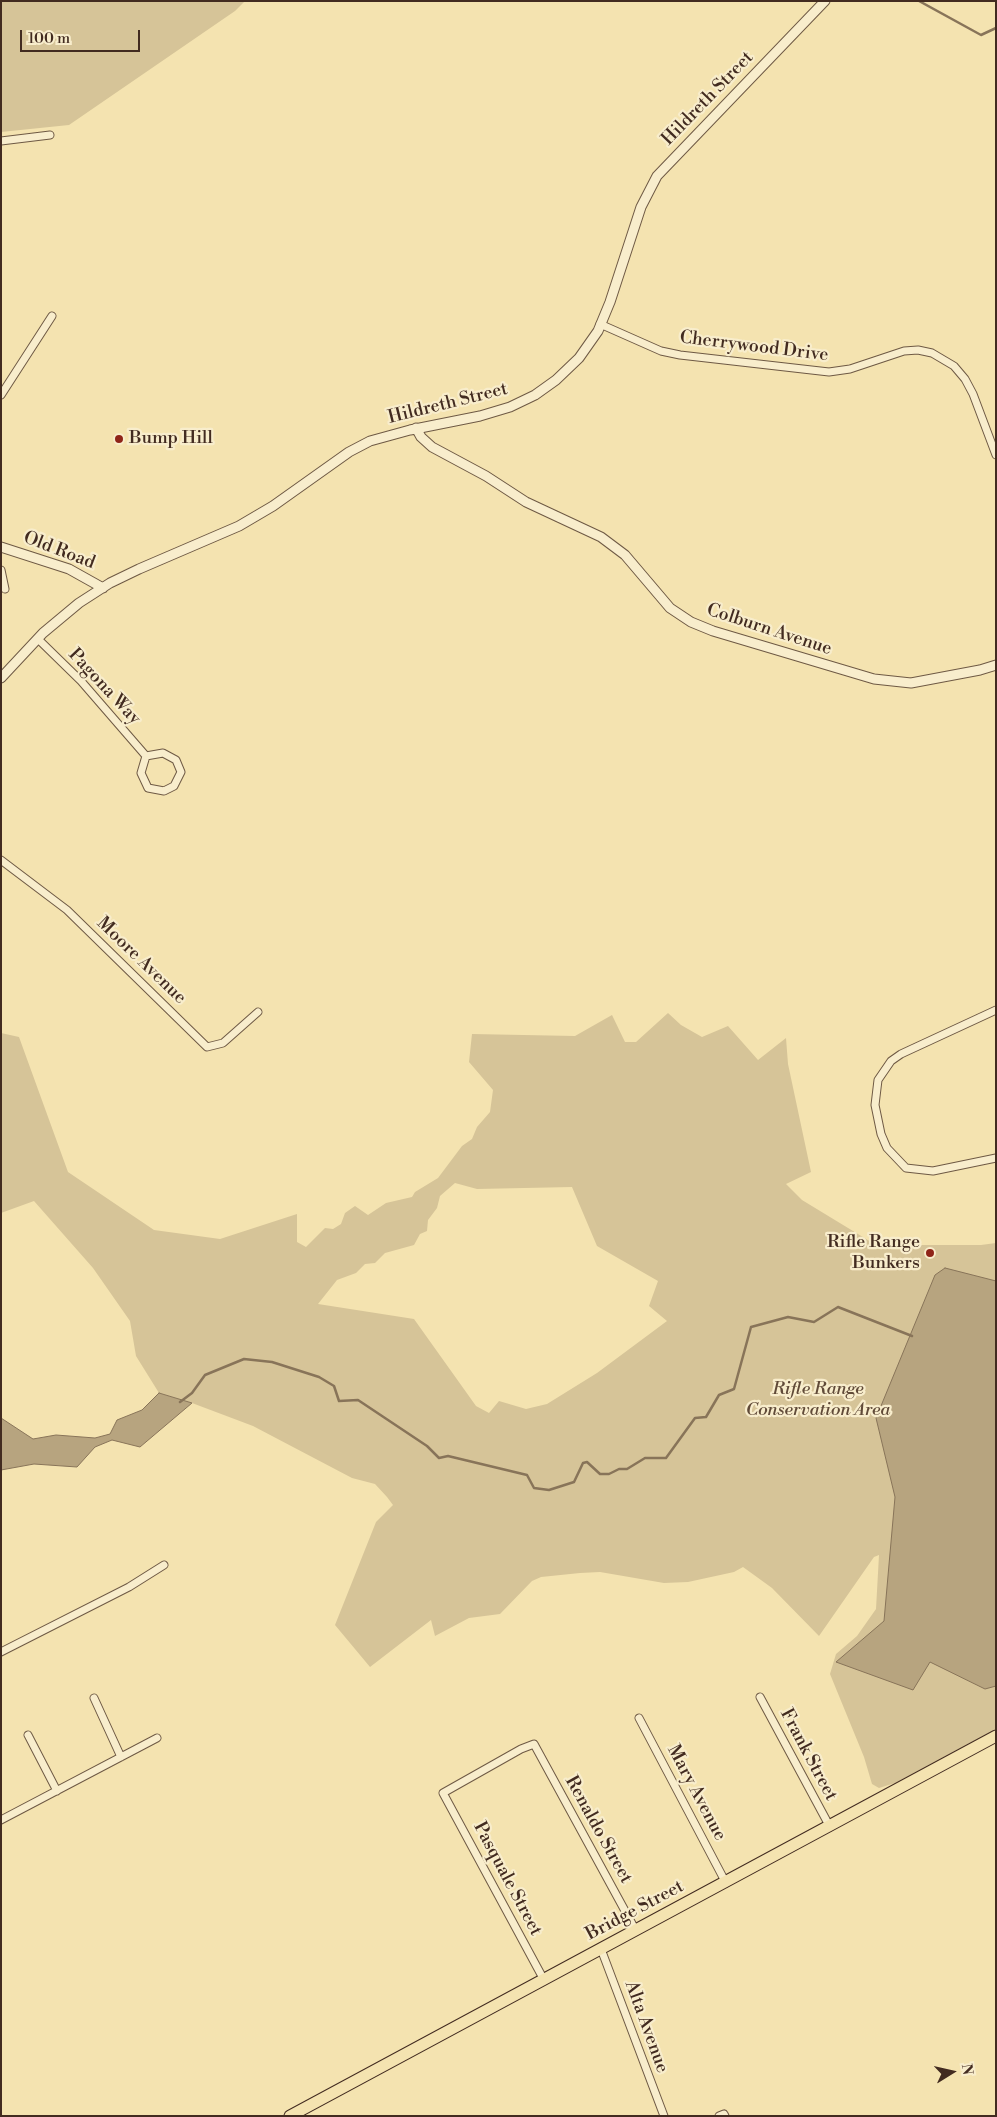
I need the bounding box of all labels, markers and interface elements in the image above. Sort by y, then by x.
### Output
scale bar [22,20,142,52]
text: 100 m [28,29,70,48]
street label: Hildreth Street [658,47,758,151]
street label: Cherrywood Drive [678,327,830,367]
street label: Hildreth Street [386,379,510,429]
place label: Bump Hill [129,428,213,450]
marker: Bump Hill [113,433,125,445]
street label: Old Road [20,527,98,575]
street label: Colburn Avenue [704,600,834,660]
street label: Pagona Way [63,644,145,730]
street label: Moore Avenue [92,913,190,1009]
place label: Rifle Range Bunkers [827,1232,920,1274]
marker: Rifle Range Bunkers [924,1247,936,1259]
park label: Rifle Range Conservation Area [746,1379,890,1422]
street label: Frank Street [775,1705,841,1805]
street label: Mary Avenue [662,1741,730,1845]
street label: Renaldo Street [560,1773,636,1887]
street label: Pasquale Street [468,1818,546,1940]
street label: Bridge Street [582,1876,688,1946]
street label: Alta Avenue [619,1978,673,2076]
north arrow [927,2047,977,2097]
text: N [957,2062,977,2076]

